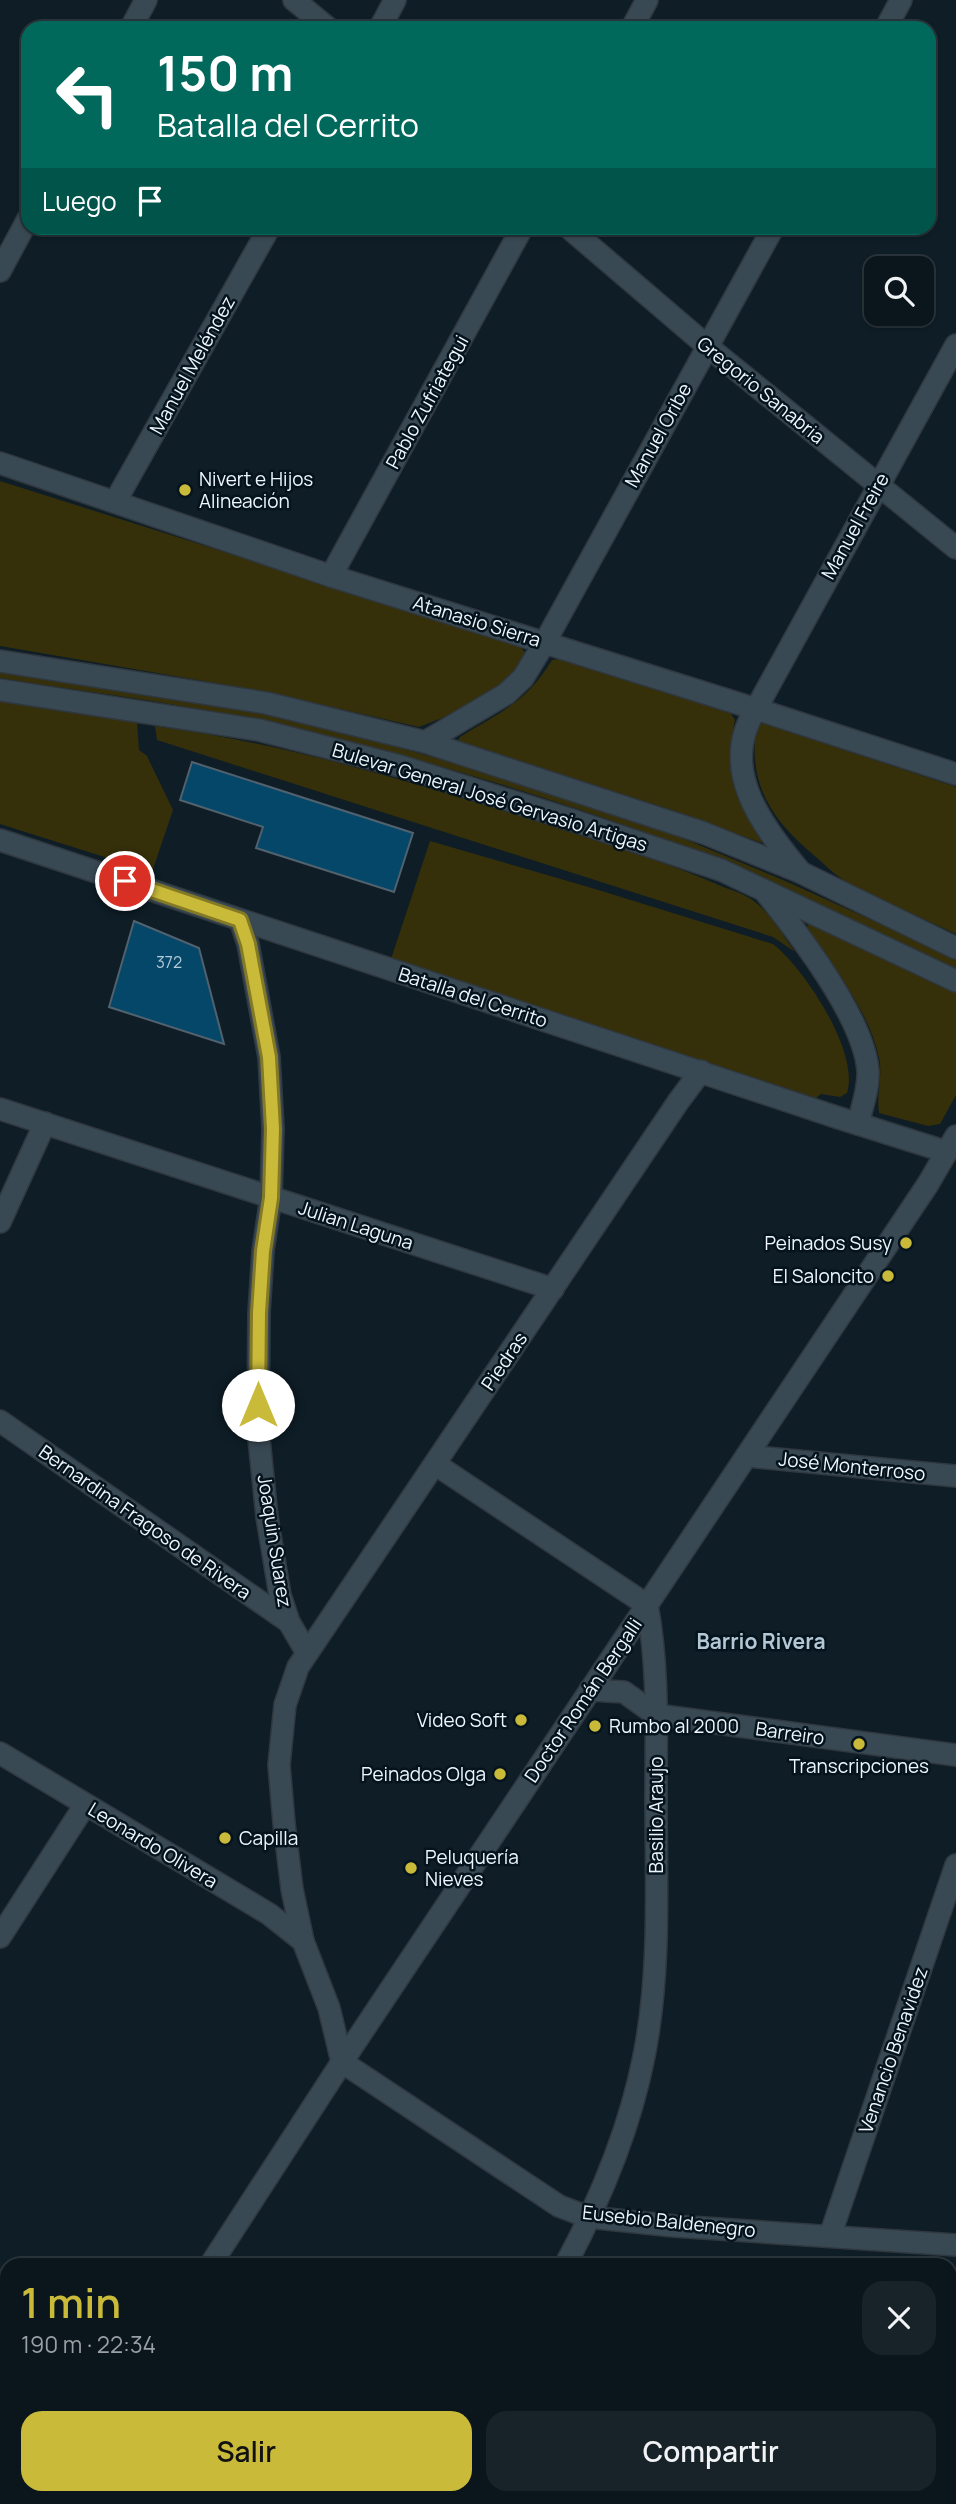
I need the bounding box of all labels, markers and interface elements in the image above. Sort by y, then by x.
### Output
text: 150 m [157,39,293,106]
icon: left [42,49,133,140]
text: Batalla del Cerrito [157,103,419,147]
icon: arrive [131,182,169,220]
text: Luego [42,183,117,219]
map controls [864,256,934,326]
button: search [864,256,934,326]
street label: Manuel Meléndez [143,291,241,439]
street label: Pablo Zufriategui [379,330,475,474]
street label: Gregorio Sanabria [692,330,830,450]
street label: Manuel Oribe [619,378,697,492]
place label: Nivert e Hijos Alineación [199,466,313,514]
street label: Manuel Freire [815,468,895,584]
marker: Nivert e Hijos Alineación [177,482,193,498]
street label: Atanasio Sierra [410,589,544,653]
street label: Bulevar General José Gervasio Artigas [329,737,651,857]
pin [95,851,155,911]
icon: arrive [106,862,144,900]
house number: 372 [156,951,182,973]
street label: Batalla del Cerrito [395,961,551,1033]
street label: Julian Laguna [295,1194,417,1256]
place label: Peinados Susy [764,1230,892,1256]
marker: Peinados Susy [898,1235,914,1251]
place label: El Saloncito [773,1263,874,1289]
marker: El Saloncito [880,1268,896,1284]
street label: Piedras [475,1327,533,1395]
position arrow [221,1368,295,1442]
street label: Bernardina Fragoso de Rivera [34,1439,256,1605]
street label: José Monterroso [777,1445,927,1487]
street label: Joaquin Suarez [252,1473,298,1609]
street label: Doctor Román Bergalli [518,1613,648,1787]
district label: Barrio Rivera [697,1627,825,1655]
place label: Video Soft [417,1707,507,1733]
marker: Video Soft [513,1712,529,1728]
place label: Rumbo al 2000 [609,1713,739,1739]
street label: Barreiro [754,1715,826,1751]
marker: Rumbo al 2000 [587,1718,603,1734]
marker: Transcripciones [851,1736,867,1752]
place label: Transcripciones [789,1753,929,1779]
street label: Basilio Araujo [643,1757,669,1873]
place label: Peinados Olga [361,1761,486,1787]
marker: Peinados Olga [492,1766,508,1782]
street label: Leonardo Olivera [83,1796,223,1894]
place label: Capilla [239,1825,298,1851]
marker: Capilla [217,1830,233,1846]
place label: Peluquería Nieves [425,1844,519,1892]
marker: Peluquería Nieves [403,1860,419,1876]
street label: Venancio Benavidez [852,1963,934,2137]
street label: Eusebio Baldenegro [581,2199,757,2243]
text: 1 min [21,2273,121,2331]
button: close [862,2281,936,2355]
text: 190 m · 22:34 [21,2328,156,2360]
button: Salir [21,2411,472,2491]
button: Compartir [486,2411,936,2491]

